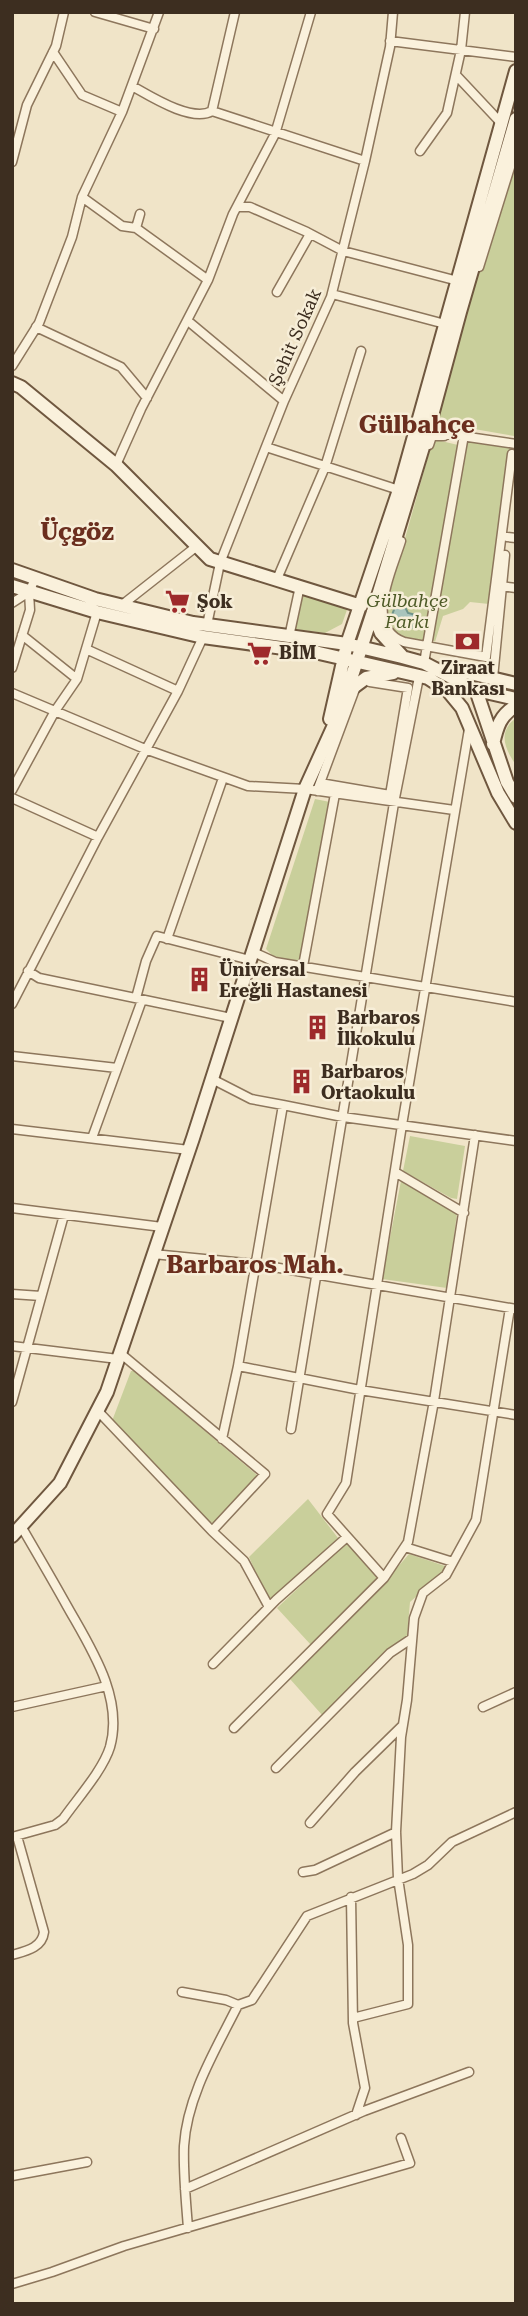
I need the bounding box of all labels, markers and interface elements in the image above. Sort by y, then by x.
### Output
street label: Şehit Sokak [264,285,325,389]
district label: Gülbahçe [359,411,475,439]
district label: Üçgöz [40,516,114,546]
supermarket icon: Şok [163,588,191,616]
park label: Gülbahçe Parkı [366,590,448,632]
place label: Şok [197,591,233,612]
bank icon: Ziraat Bankası [454,627,482,655]
supermarket icon: BİM [245,639,273,667]
place label: BİM [279,641,316,663]
place label: Ziraat Bankası [431,657,505,699]
place label: Üniversal Ereğli Hastanesi [219,958,368,1001]
building icon: Üniversal Ereğli Hastanesi [185,966,213,994]
place label: Barbaros İlkokulu [337,1007,420,1049]
building icon: Barbaros İlkokulu [303,1014,331,1042]
place label: Barbaros Ortaokulu [321,1061,415,1103]
building icon: Barbaros Ortaokulu [287,1068,315,1096]
district label: Barbaros Mah. [166,1251,344,1279]

